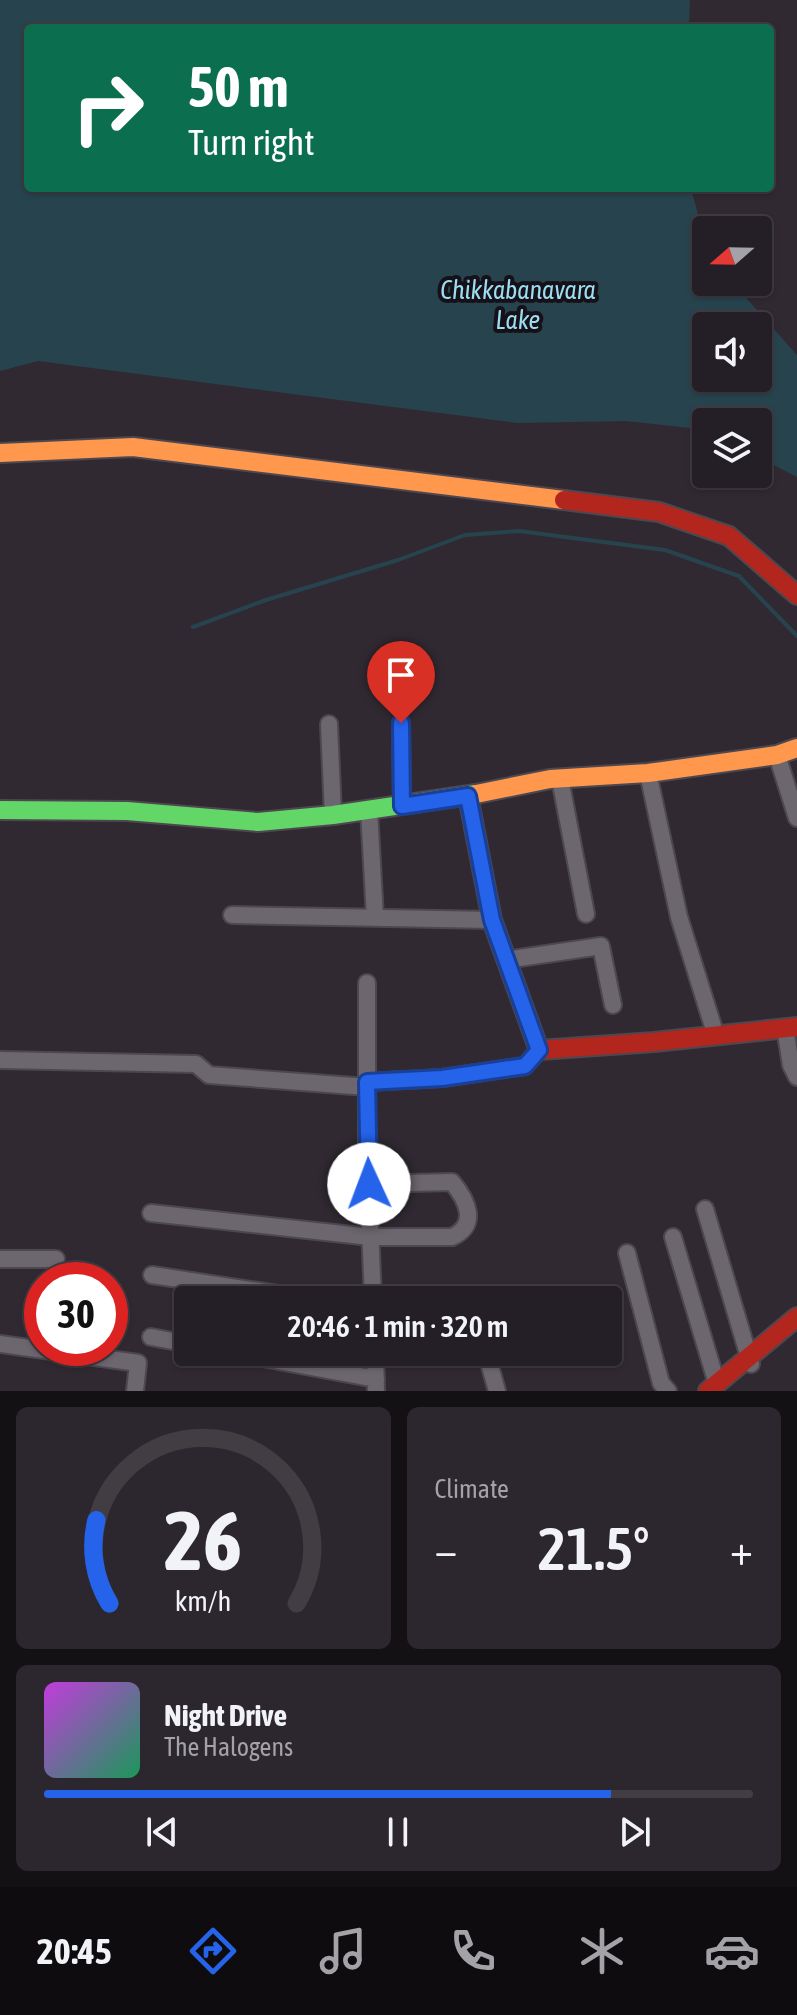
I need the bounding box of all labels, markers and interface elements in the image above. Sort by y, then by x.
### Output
text: 50 m [188,55,289,119]
icon: right [56,56,160,160]
text: Turn right [188,121,315,163]
north arrow [692,216,772,296]
map controls [692,216,772,488]
water label: Chikkabanavara Lake [440,275,596,335]
button: sound [692,312,772,392]
button: layers [692,408,772,488]
pin [367,641,435,723]
icon: arrive [379,653,423,697]
position arrow [327,1142,411,1226]
speed limit sign: 30 [24,1262,128,1366]
text: 20:46 · 1 min · 320 m [288,1309,508,1343]
text: Climate [435,1474,509,1504]
text: 26 [164,1492,242,1588]
text: 21.5° [538,1514,650,1583]
text: − [435,1524,457,1574]
text: + [730,1524,753,1574]
text: km/h [175,1584,232,1617]
text: Night Drive [164,1698,287,1732]
text: The Halogens [164,1732,293,1762]
icon: previous [140,1810,184,1854]
icon: pause [376,1810,420,1854]
icon: next [613,1810,657,1854]
icon: directions [185,1923,241,1979]
icon: music [315,1923,371,1979]
icon: phone [445,1923,501,1979]
icon: climate [574,1923,630,1979]
icon: car [704,1923,760,1979]
text: 20:45 [37,1930,112,1972]

